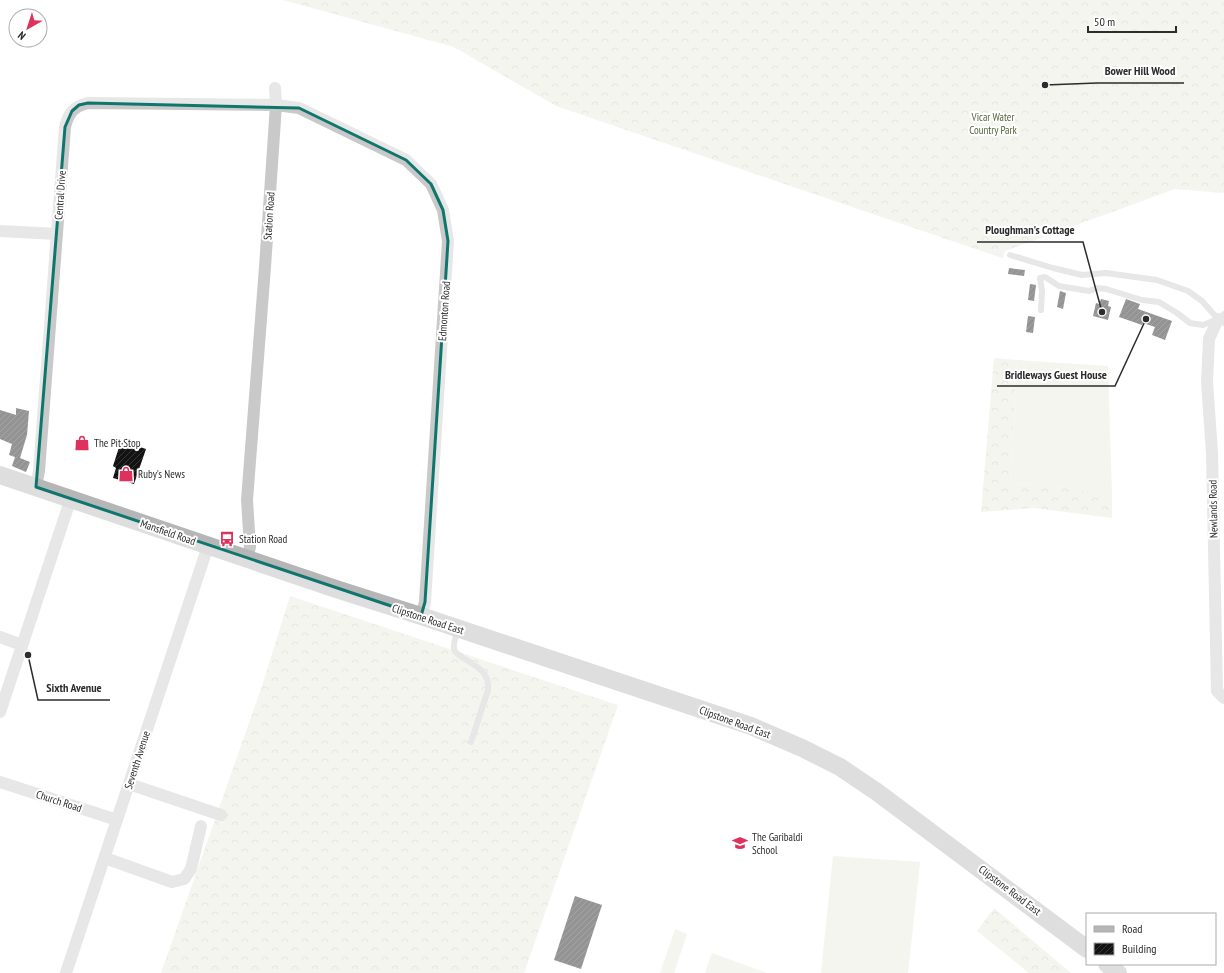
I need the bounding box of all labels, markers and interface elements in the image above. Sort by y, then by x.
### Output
north arrow [8,8,48,48]
scale bar [1088,8,1176,34]
text: 50 m [1094,14,1115,29]
text: N [15,28,28,43]
callout: Bower Hill Wood [1097,59,1184,83]
text: Bower Hill Wood [1105,63,1175,78]
park label: Vicar Water Country Park [969,110,1018,137]
street label: Central Drive [51,169,69,220]
street label: Station Road [260,191,278,241]
callout: Ploughman's Cottage [977,218,1083,242]
text: Ploughman's Cottage [985,222,1075,237]
street label: Edmonton Road [435,280,453,341]
callout: Bridleways Guest House [997,362,1115,386]
text: Bridleways Guest House [1005,367,1107,382]
shop icon: The Pit Stop [73,434,91,452]
place label: The Pit Stop [94,436,141,450]
shop icon: Ruby's News [117,465,135,483]
place label: Ruby's News [138,467,185,481]
street label: Newlands Road [1205,480,1221,538]
street label: Mansfield Road [138,516,198,548]
bus stop icon: Station Road [218,530,236,548]
place label: Station Road [239,532,287,546]
street label: Clipstone Road East [390,601,466,637]
callout: Sixth Avenue [38,676,110,700]
text: Sixth Avenue [46,680,102,695]
street label: Clipstone Road East [697,703,773,741]
street label: Seventh Avenue [121,729,153,791]
street label: Church Road [34,787,84,815]
place label: The Garibaldi School [752,830,803,857]
school or university icon: The Garibaldi School [731,834,749,852]
street label: Clipstone Road East [976,862,1044,918]
legend [1086,913,1216,965]
text: Road [1122,921,1142,936]
text: Building [1122,941,1157,956]

